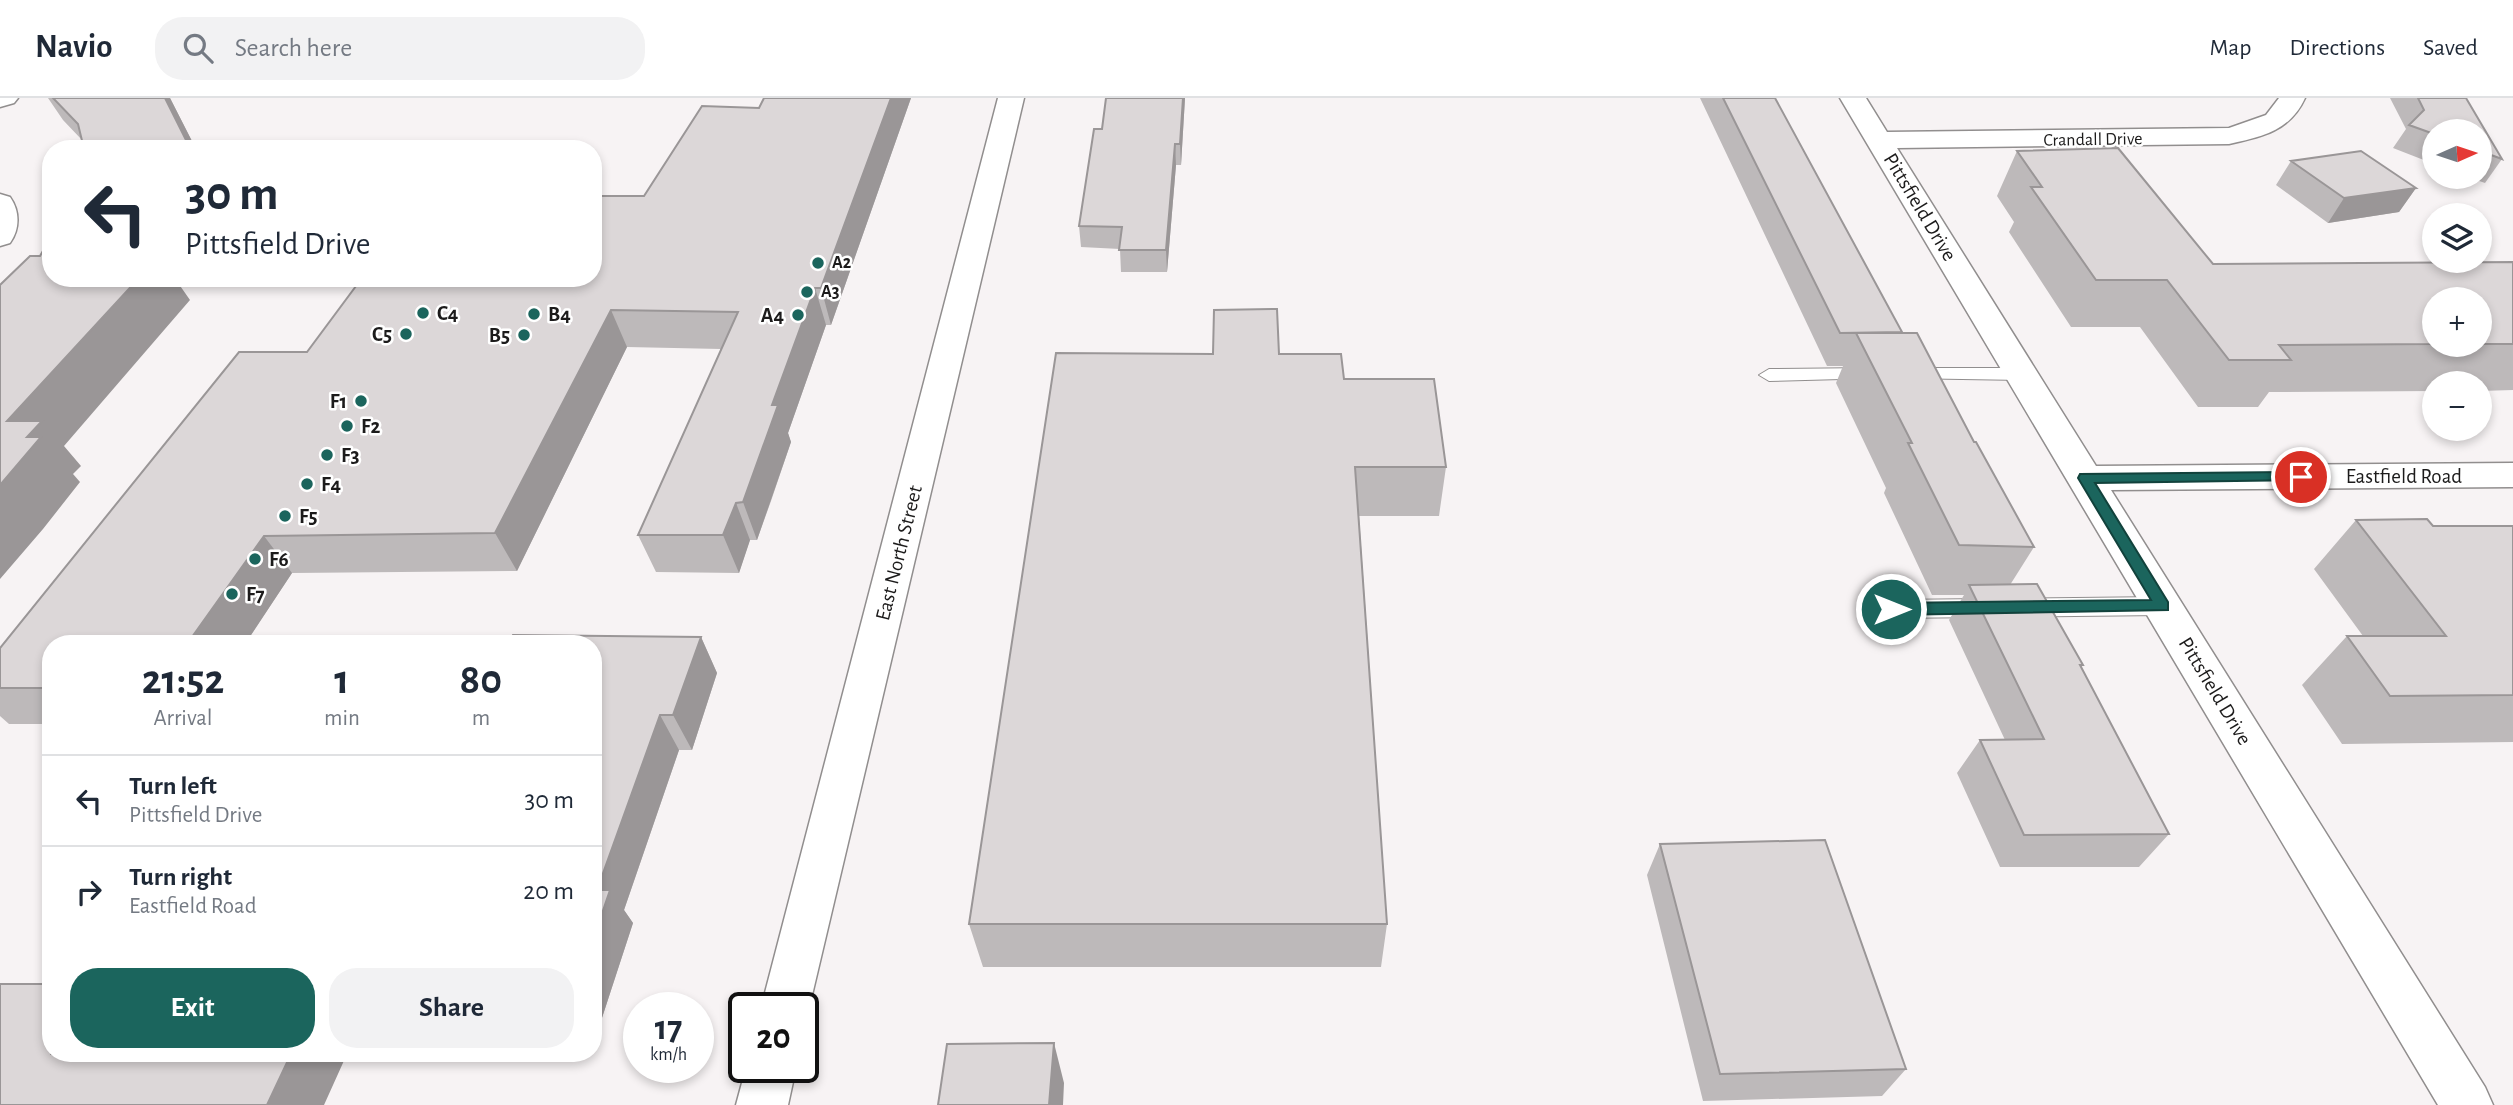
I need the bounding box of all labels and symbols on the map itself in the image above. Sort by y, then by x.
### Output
north arrow [2422,119,2492,189]
street label: Crandall Drive [2043,130,2143,150]
street label: Pittsfield Drive [1880,149,1960,265]
place label: A2 [832,254,852,272]
marker: A2 [810,255,826,271]
place label: A3 [821,283,840,301]
marker: A3 [799,284,815,300]
place label: C4 [437,303,458,324]
place label: B4 [548,304,571,325]
marker: C4 [415,305,431,321]
place label: A4 [761,305,784,326]
marker: B4 [526,306,542,322]
marker: A4 [790,307,806,323]
place label: C5 [372,324,392,345]
place label: B5 [489,325,510,346]
marker: C5 [398,326,414,342]
marker: B5 [516,327,532,343]
place label: F1 [330,391,347,412]
marker: F1 [353,393,369,409]
place label: F2 [361,416,381,437]
marker: F2 [339,418,355,434]
place label: F3 [341,445,360,466]
marker: F3 [319,447,335,463]
pin [2271,447,2331,507]
street label: Eastfield Road [2346,466,2462,487]
place label: F4 [321,474,341,495]
marker: F4 [299,476,315,492]
street label: East North Street [872,483,926,623]
place label: F5 [299,506,318,527]
marker: F5 [277,508,293,524]
place label: F6 [269,549,289,570]
marker: F6 [247,551,263,567]
position arrow [1854,572,1928,646]
place label: F7 [246,584,265,605]
marker: F7 [224,586,240,602]
street label: Pittsfield Drive [2175,633,2255,749]
speed limit sign: 20 [728,992,819,1083]

